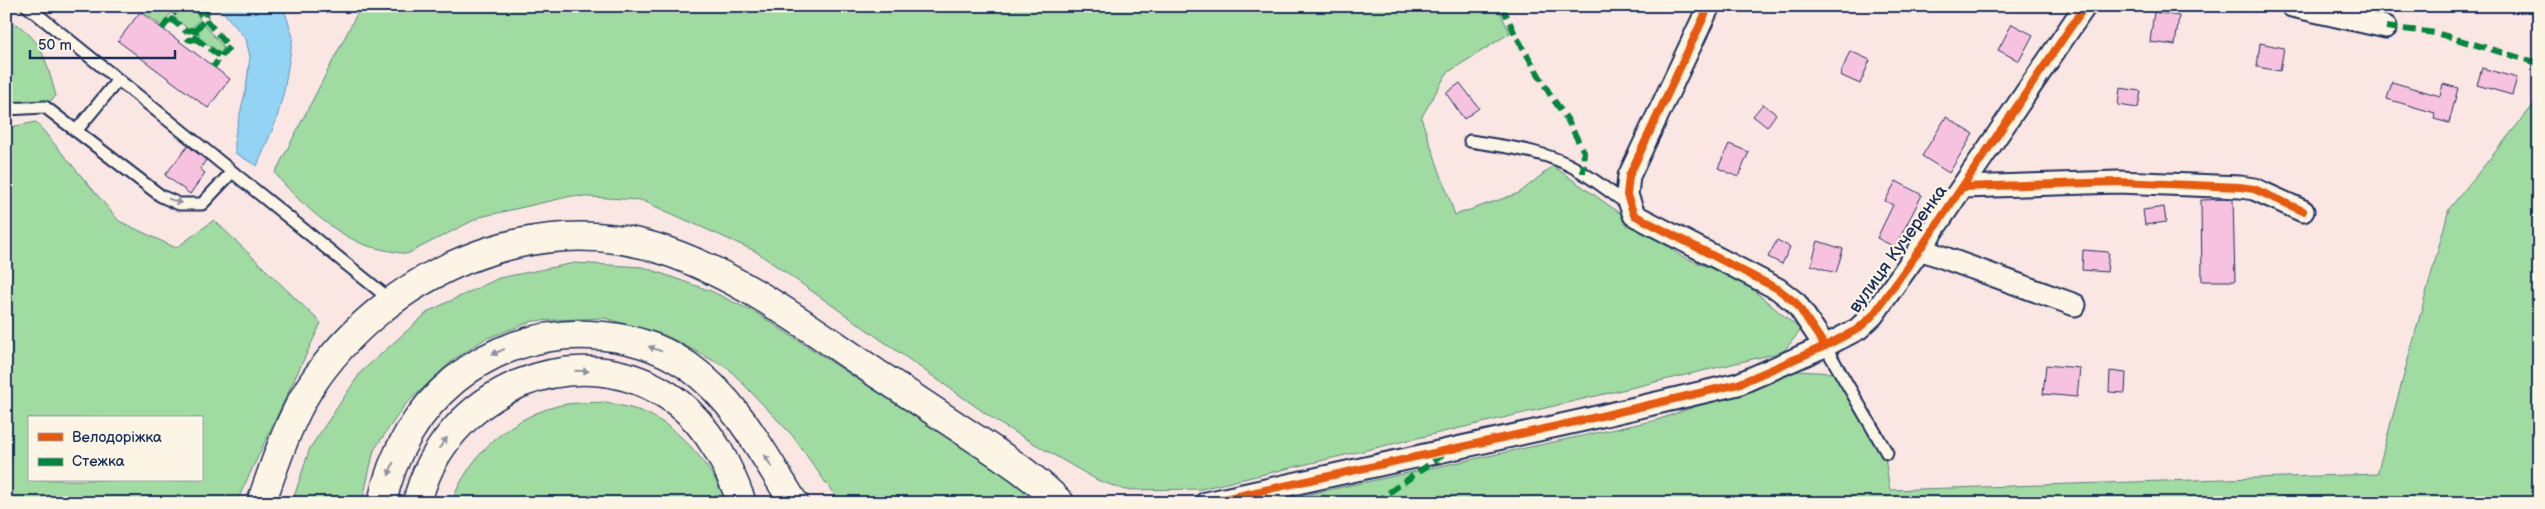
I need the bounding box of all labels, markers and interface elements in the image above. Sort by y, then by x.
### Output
scale bar [30,28,175,60]
text: 50 m [38,36,72,55]
street label: вулиця Кучеренка [1845,181,1952,317]
one-way arrow [168,197,183,205]
one-way arrow [648,345,663,352]
one-way arrow [491,349,505,357]
one-way arrow [574,367,590,375]
legend [28,416,202,482]
text: Велодоріжка [72,428,162,447]
one-way arrow [438,436,448,449]
text: Стежка [72,452,125,471]
one-way arrow [763,455,773,468]
one-way arrow [387,462,395,477]

